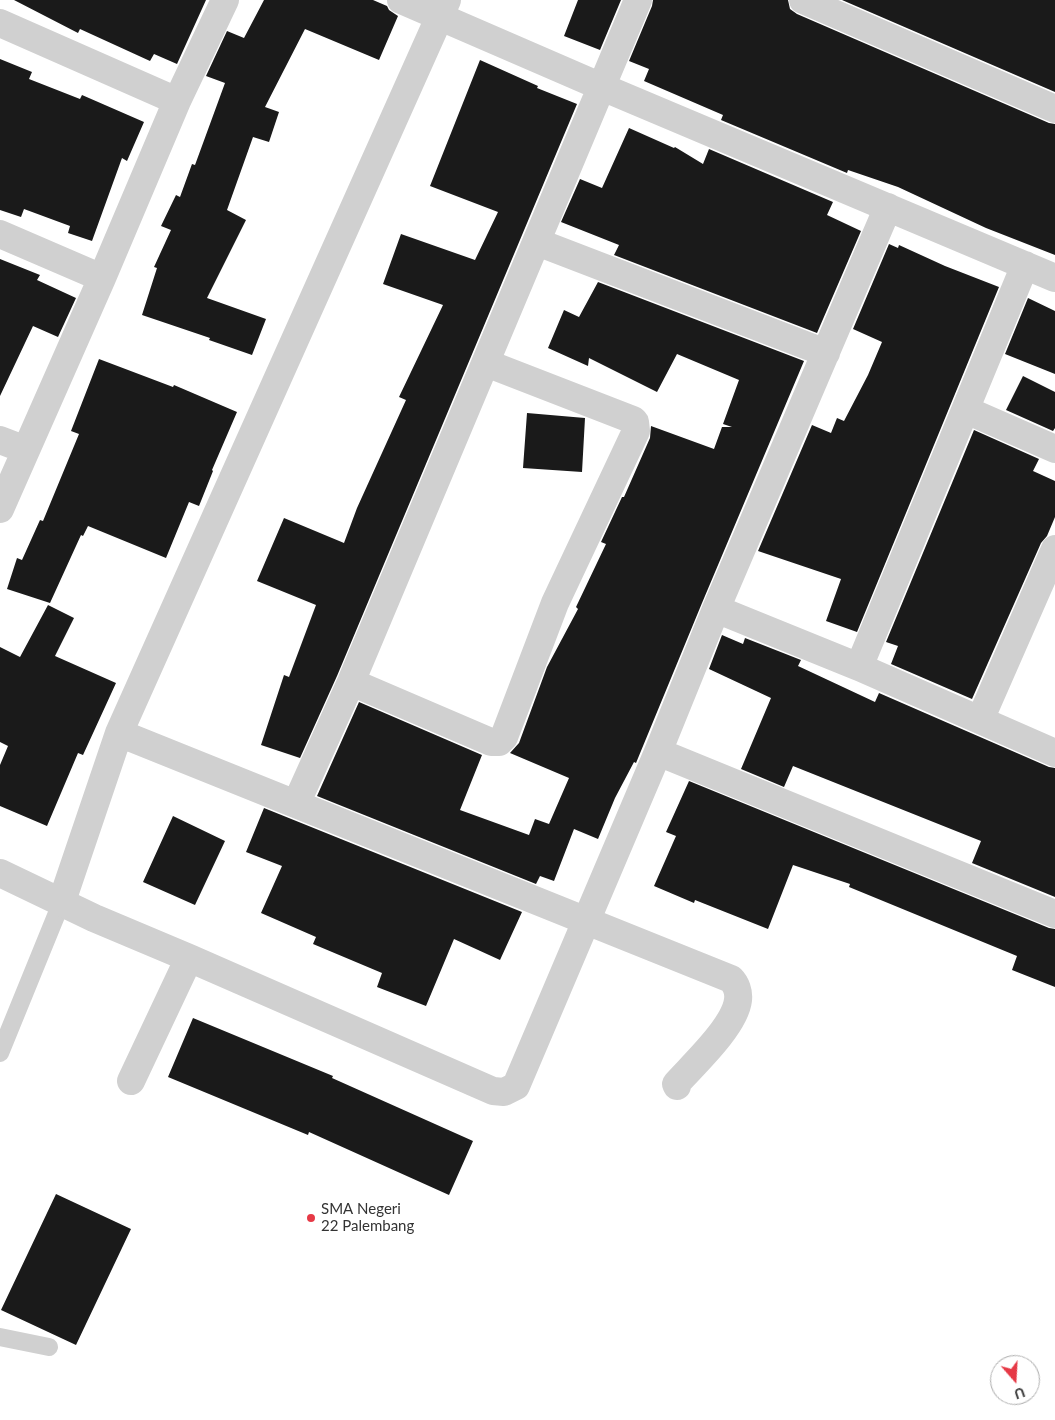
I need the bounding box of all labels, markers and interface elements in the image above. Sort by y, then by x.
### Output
place label: SMA Negeri 22 Palembang [321,1200,414,1235]
marker: SMA Negeri 22 Palembang [305,1212,317,1224]
north arrow [990,1355,1040,1405]
text: U [1012,1384,1027,1403]

